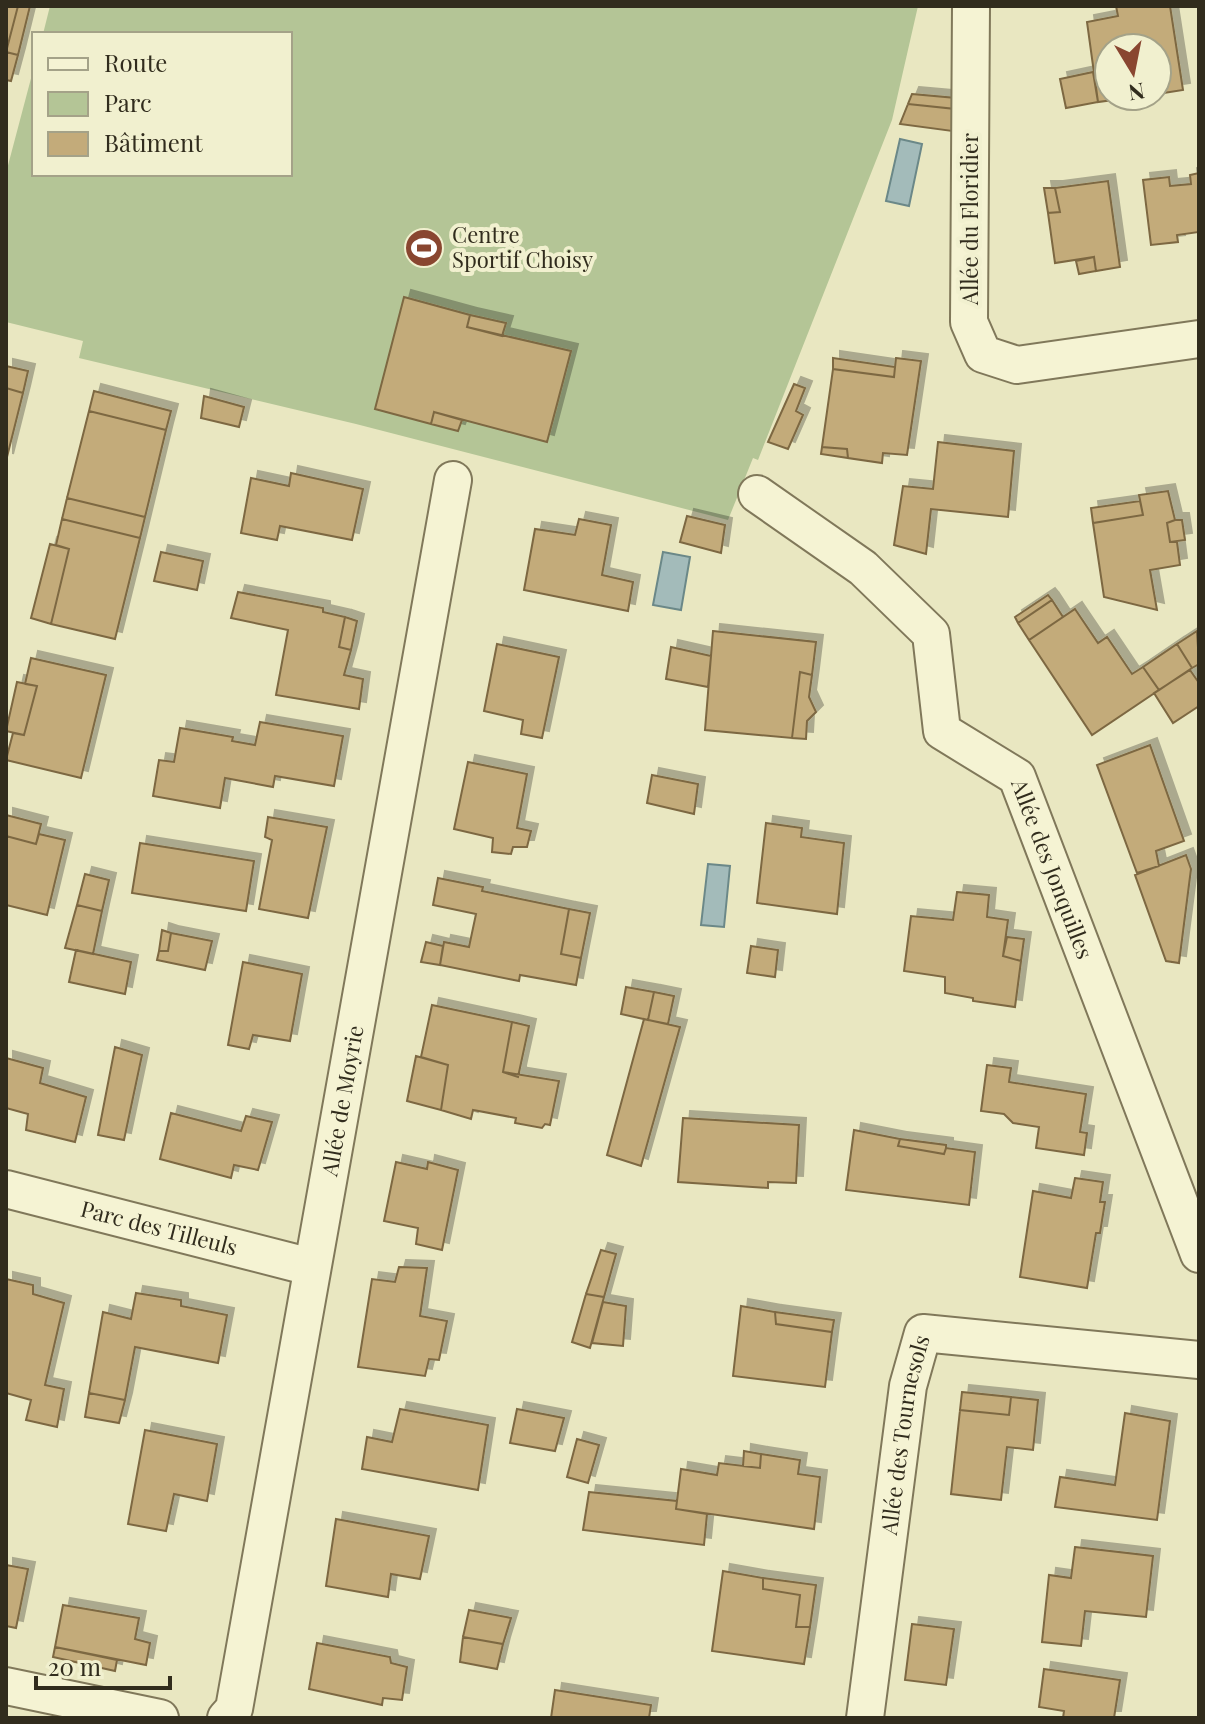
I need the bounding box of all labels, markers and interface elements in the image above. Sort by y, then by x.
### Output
legend [32,32,292,176]
north arrow [1093,32,1173,112]
text: Route [104,46,167,78]
text: N [1126,77,1147,109]
text: Parc [104,86,152,118]
text: Bâtiment [104,126,203,158]
street label: Allée du Floridier [954,133,984,306]
place label: Centre Sportif Choisy [452,219,593,274]
sports icon: Centre Sportif Choisy [403,227,445,269]
street label: Allée des Jonquilles [1005,773,1101,963]
street label: Allée de Moyrie [313,1023,370,1179]
street label: Parc des Tilleuls [78,1193,241,1262]
street label: Allée des Tournesols [873,1331,936,1537]
scale bar [36,1640,170,1690]
text: 20 m [48,1650,101,1682]

